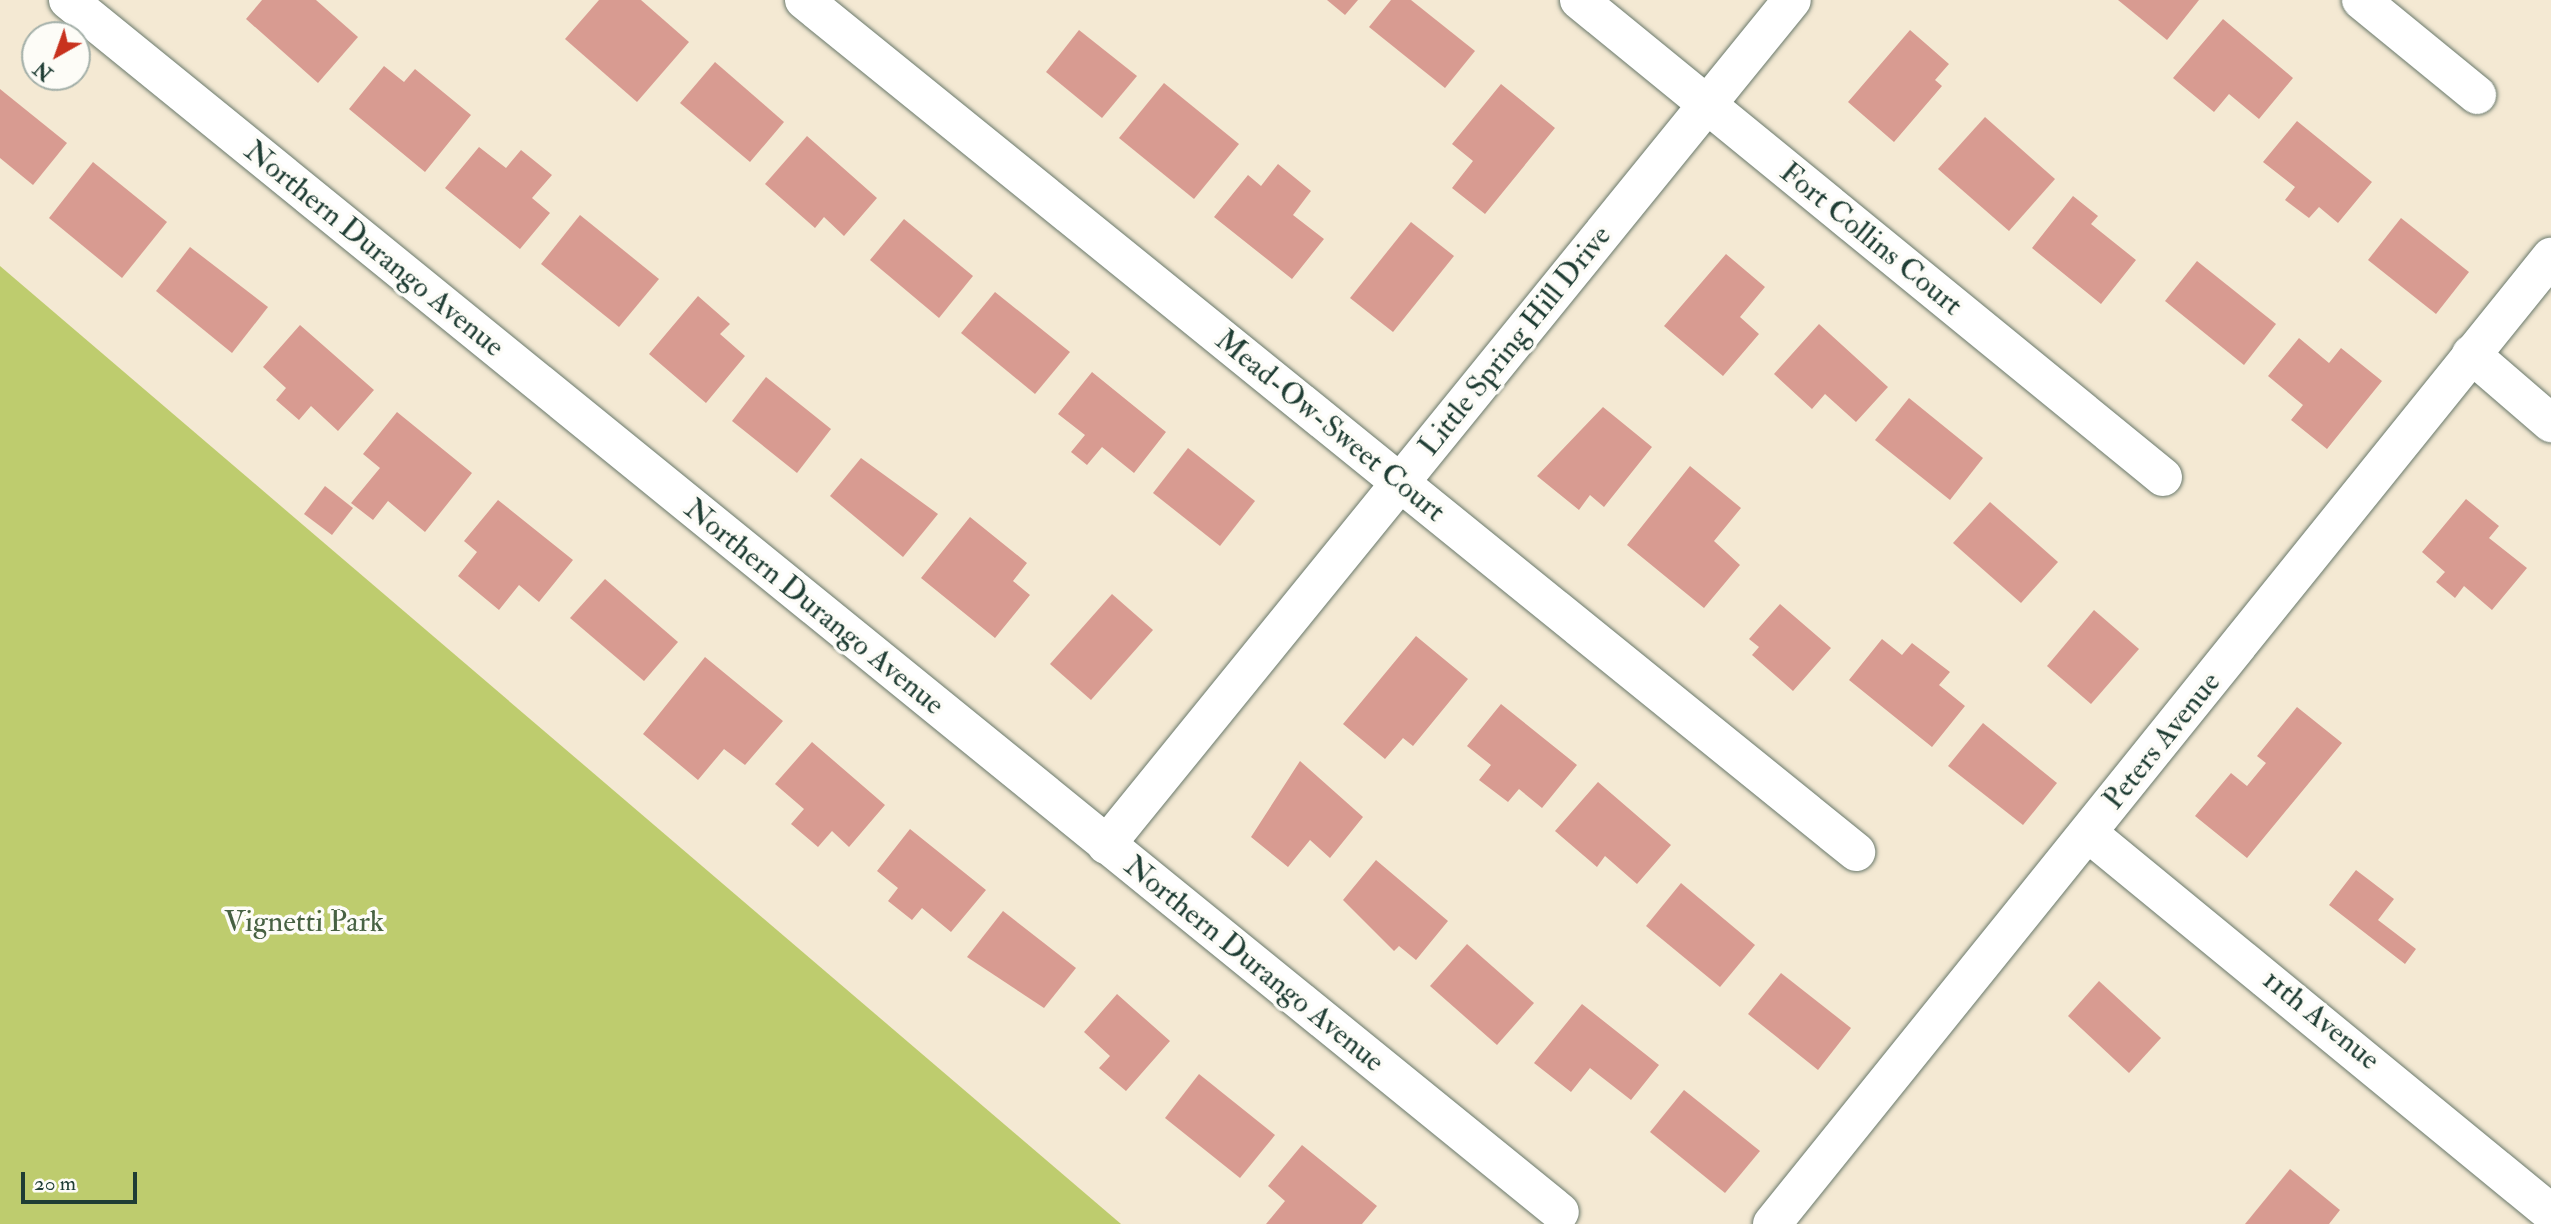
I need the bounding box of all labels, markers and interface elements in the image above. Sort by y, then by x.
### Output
north arrow [21,21,91,91]
text: N [30,56,58,85]
street label: Northern Durango Avenue [237,133,511,365]
street label: Fort Collins Court [1773,154,1969,324]
street label: Little Spring Hill Drive [1411,219,1619,463]
street label: Mead-Ow-Sweet Court [1208,322,1452,530]
street label: Northern Durango Avenue [677,491,951,723]
street label: Peters Avenue [2096,665,2228,817]
street label: Northern Durango Avenue [1117,848,1391,1080]
park label: Vignetti Park [224,904,384,940]
street label: 11th Avenue [2255,962,2387,1078]
scale bar [24,1158,140,1202]
text: 20 m [34,1170,76,1197]

